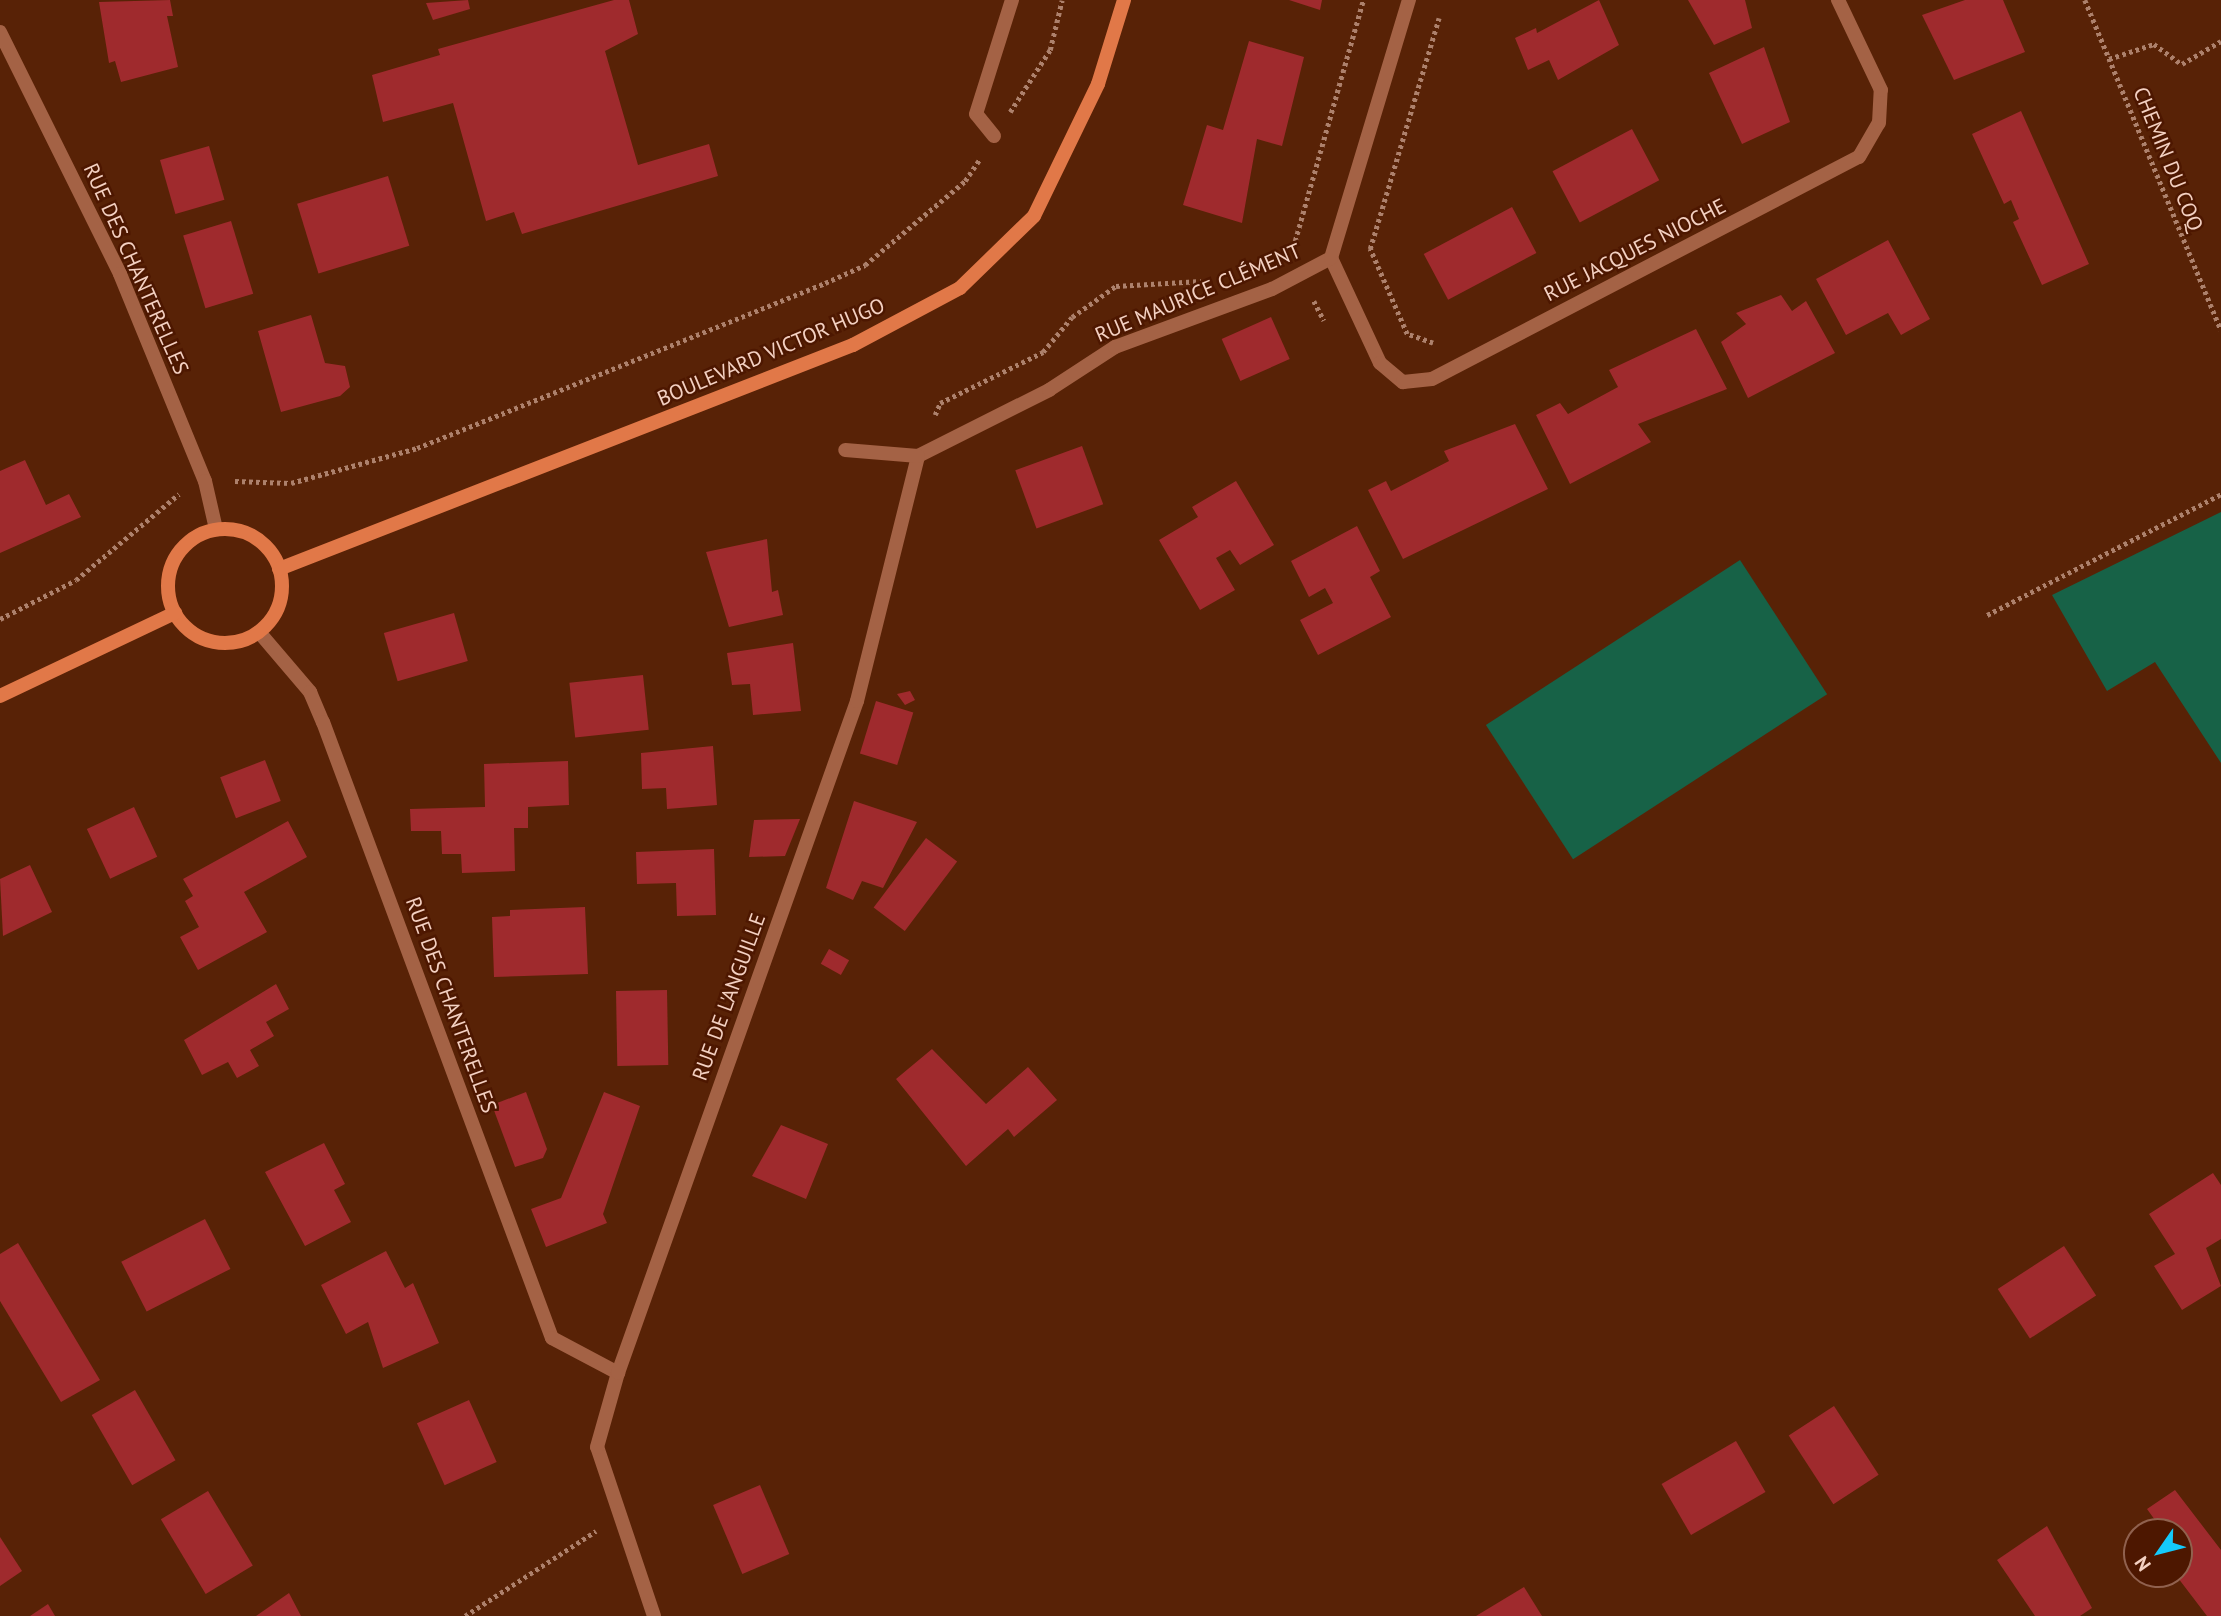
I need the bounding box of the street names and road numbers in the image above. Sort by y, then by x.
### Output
street label: CHEMIN DU COQ [2128,83,2208,235]
street label: RUE DES CHANTERELLES [78,160,194,378]
street label: RUE JACQUES NIOCHE [1540,193,1730,307]
street label: RUE MAURICE CLÉMENT [1091,238,1305,348]
street label: BOULEVARD VICTOR HUGO [653,293,889,411]
street label: RUE DES CHANTERELLES [400,894,502,1116]
street label: RUE DE L'ANGUILLE [687,910,771,1084]

